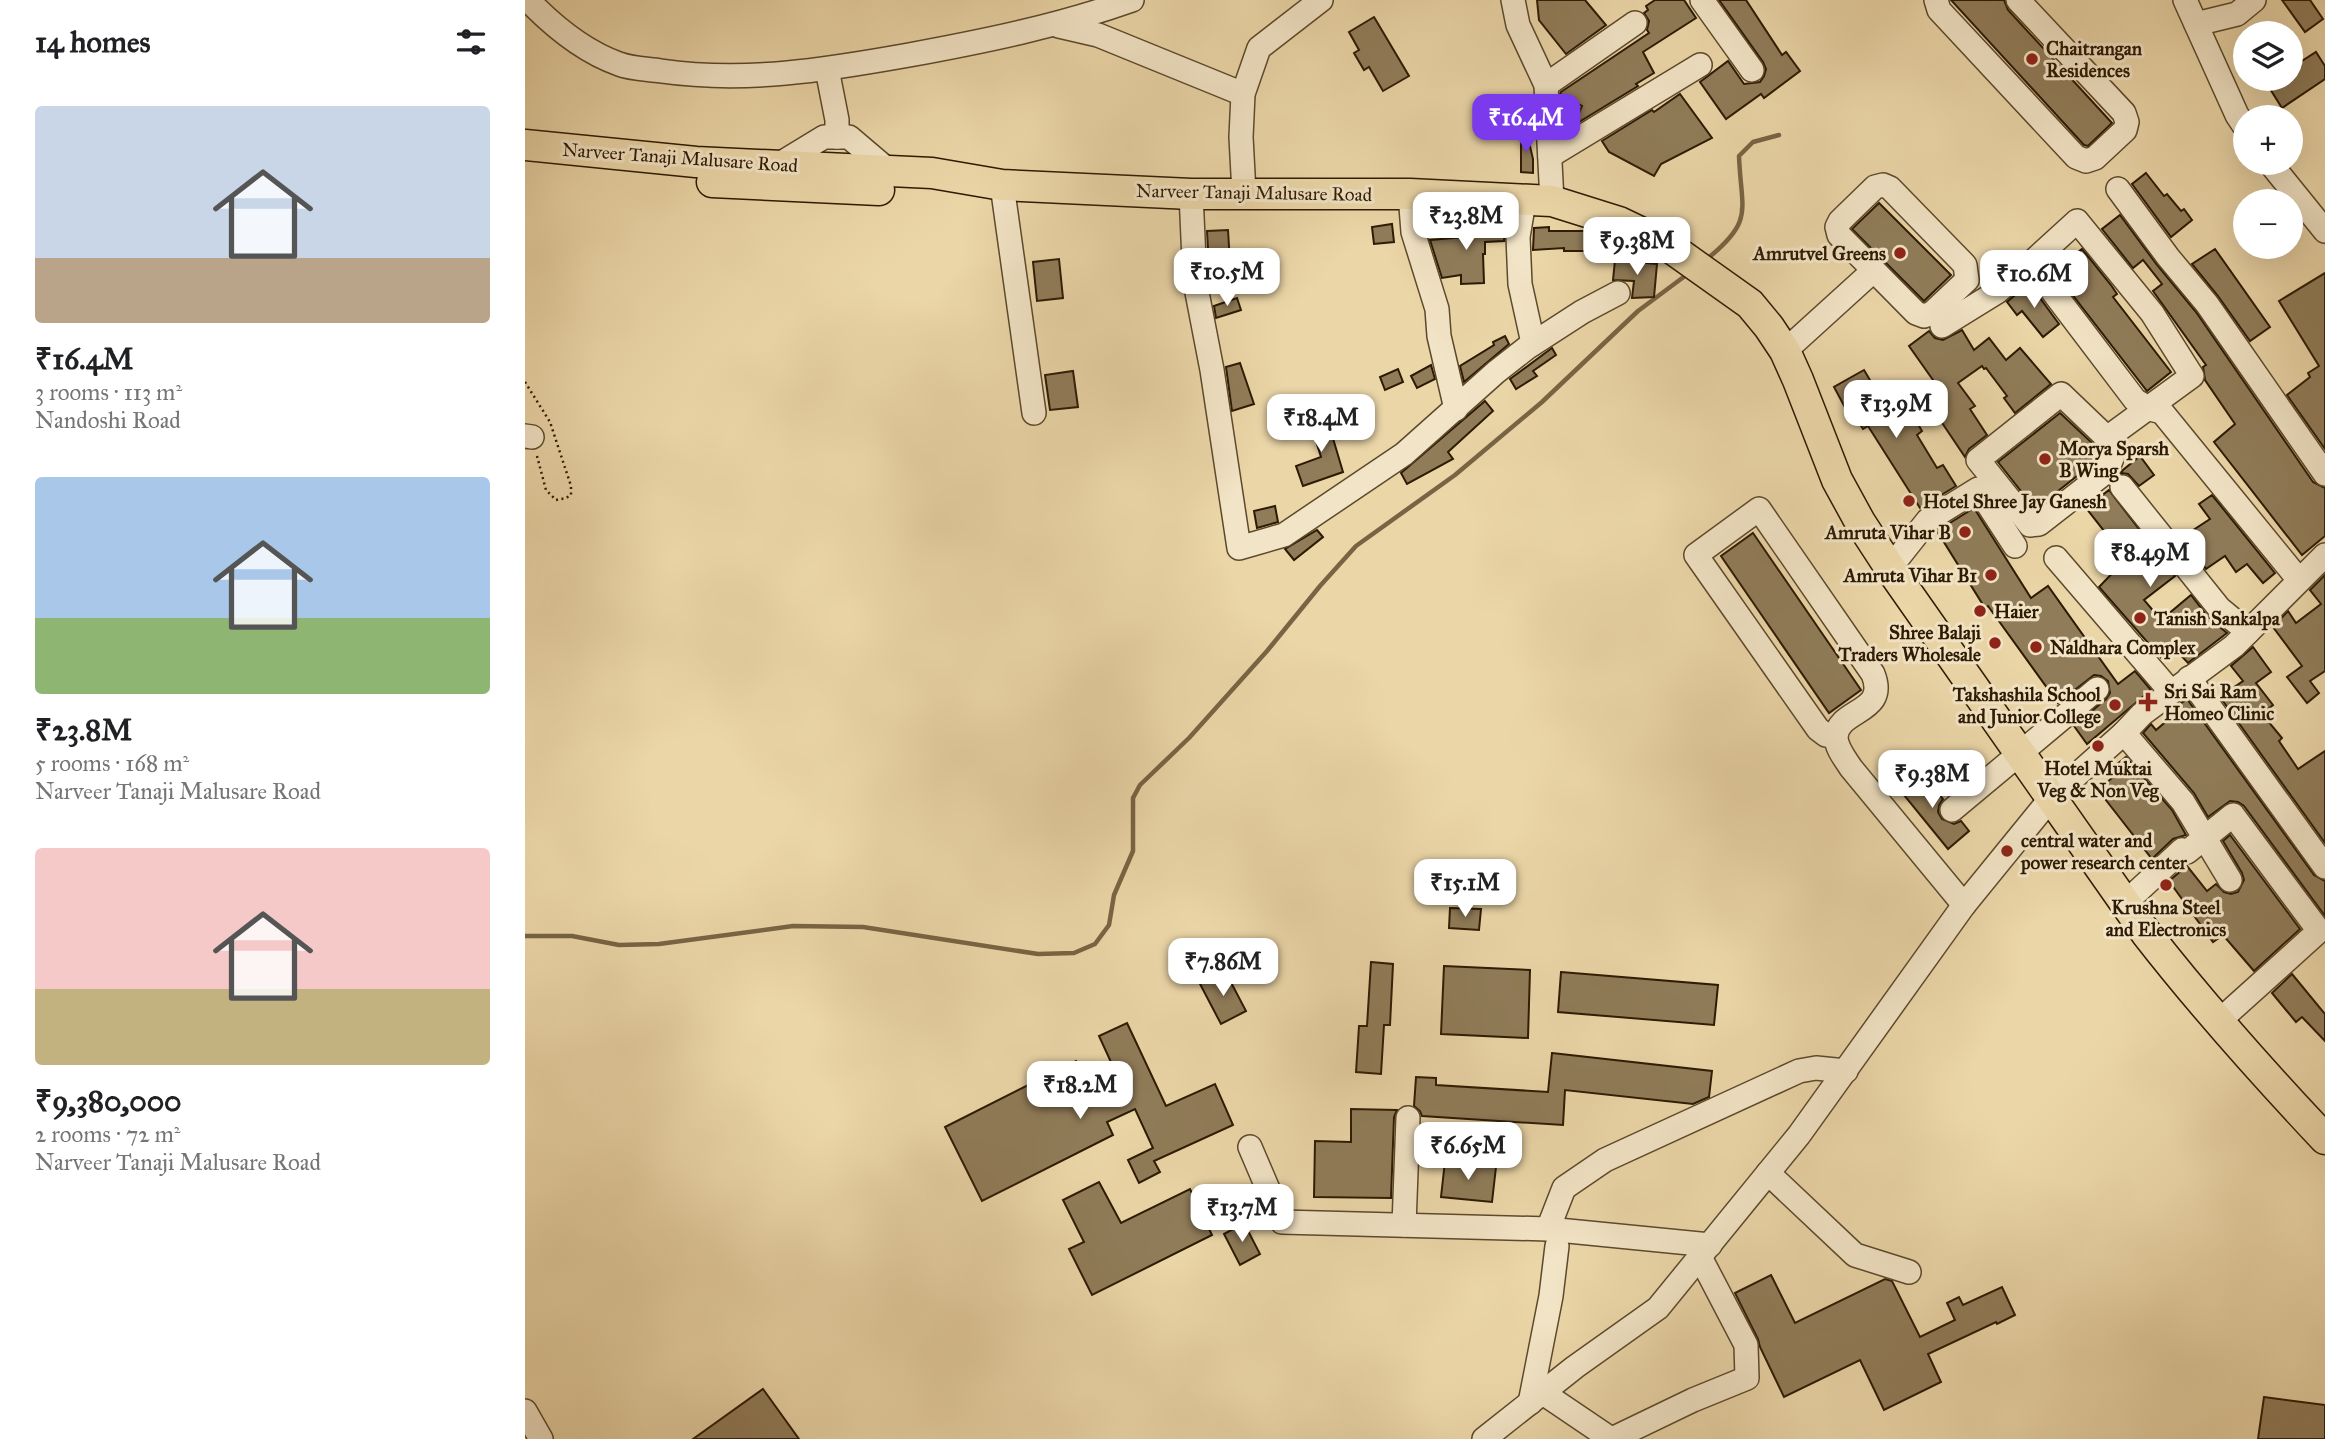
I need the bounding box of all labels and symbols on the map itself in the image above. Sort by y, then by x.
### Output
place label: Chaitrangan Residences [2046,37,2143,82]
marker: Chaitrangan Residences [2024,51,2040,67]
pin: ₹16.4M [1469,94,1583,154]
street label: Narveer Tanaji Malusare Road [561,138,799,177]
street label: Narveer Tanaji Malusare Road [1136,179,1373,206]
pin: ₹23.8M [1409,192,1523,252]
pin: ₹9.38M [1580,218,1694,277]
place label: Amrutvel Greens [1751,242,1886,265]
marker: Amrutvel Greens [1892,245,1908,261]
pin: ₹10.5M [1170,248,1284,308]
pin: ₹10.6M [1977,250,2091,310]
pin: ₹13.9M [1839,380,1953,440]
pin: ₹18.4M [1264,394,1378,454]
place label: Morya Sparsh B Wing [2059,437,2170,483]
marker: Morya Sparsh B Wing [2037,451,2053,467]
place label: Hotel Shree Jay Ganesh [1923,490,2107,514]
marker: Hotel Shree Jay Ganesh [1901,493,1917,509]
place label: Amruta Vihar B [1823,521,1951,544]
marker: Amruta Vihar B [1957,524,1973,540]
pin: ₹8.49M [2093,530,2207,589]
place label: Amruta Vihar B1 [1842,564,1977,587]
marker: Amruta Vihar B1 [1983,567,1999,583]
place label: Haier [1994,600,2040,623]
marker: Haier [1972,603,1988,619]
place label: Tanish Sankalpa [2153,607,2281,631]
marker: Tanish Sankalpa [2132,610,2148,626]
place label: Shree Balaji Traders Wholesale [1837,621,1982,666]
marker: Shree Balaji Traders Wholesale [1987,635,2003,651]
place label: Naldhara Complex [2050,636,2196,660]
marker: Naldhara Complex [2028,639,2044,655]
place label: Sri Sai Ram Homeo Clinic [2164,680,2274,725]
place label: Takshashila School and Junior College [1952,683,2102,729]
marker: Sri Sai Ram Homeo Clinic [2138,692,2158,712]
marker: Takshashila School and Junior College [2107,697,2123,713]
marker: Hotel Muktai Veg & Non Veg [2090,738,2106,754]
pin: ₹9.38M [1875,750,1989,810]
place label: Hotel Muktai Veg & Non Veg [2036,757,2160,803]
place label: central water and power research center [2020,829,2188,875]
marker: central water and power research center [1999,843,2015,859]
pin: ₹15.1M [1408,860,1522,919]
marker: Krushna Steel and Electronics [2158,877,2174,893]
place label: Krushna Steel and Electronics [2106,896,2226,941]
pin: ₹7.86M [1166,939,1280,998]
pin: ₹18.2M [1023,1062,1137,1121]
pin: ₹6.65M [1411,1122,1525,1182]
pin: ₹13.7M [1185,1184,1299,1244]

